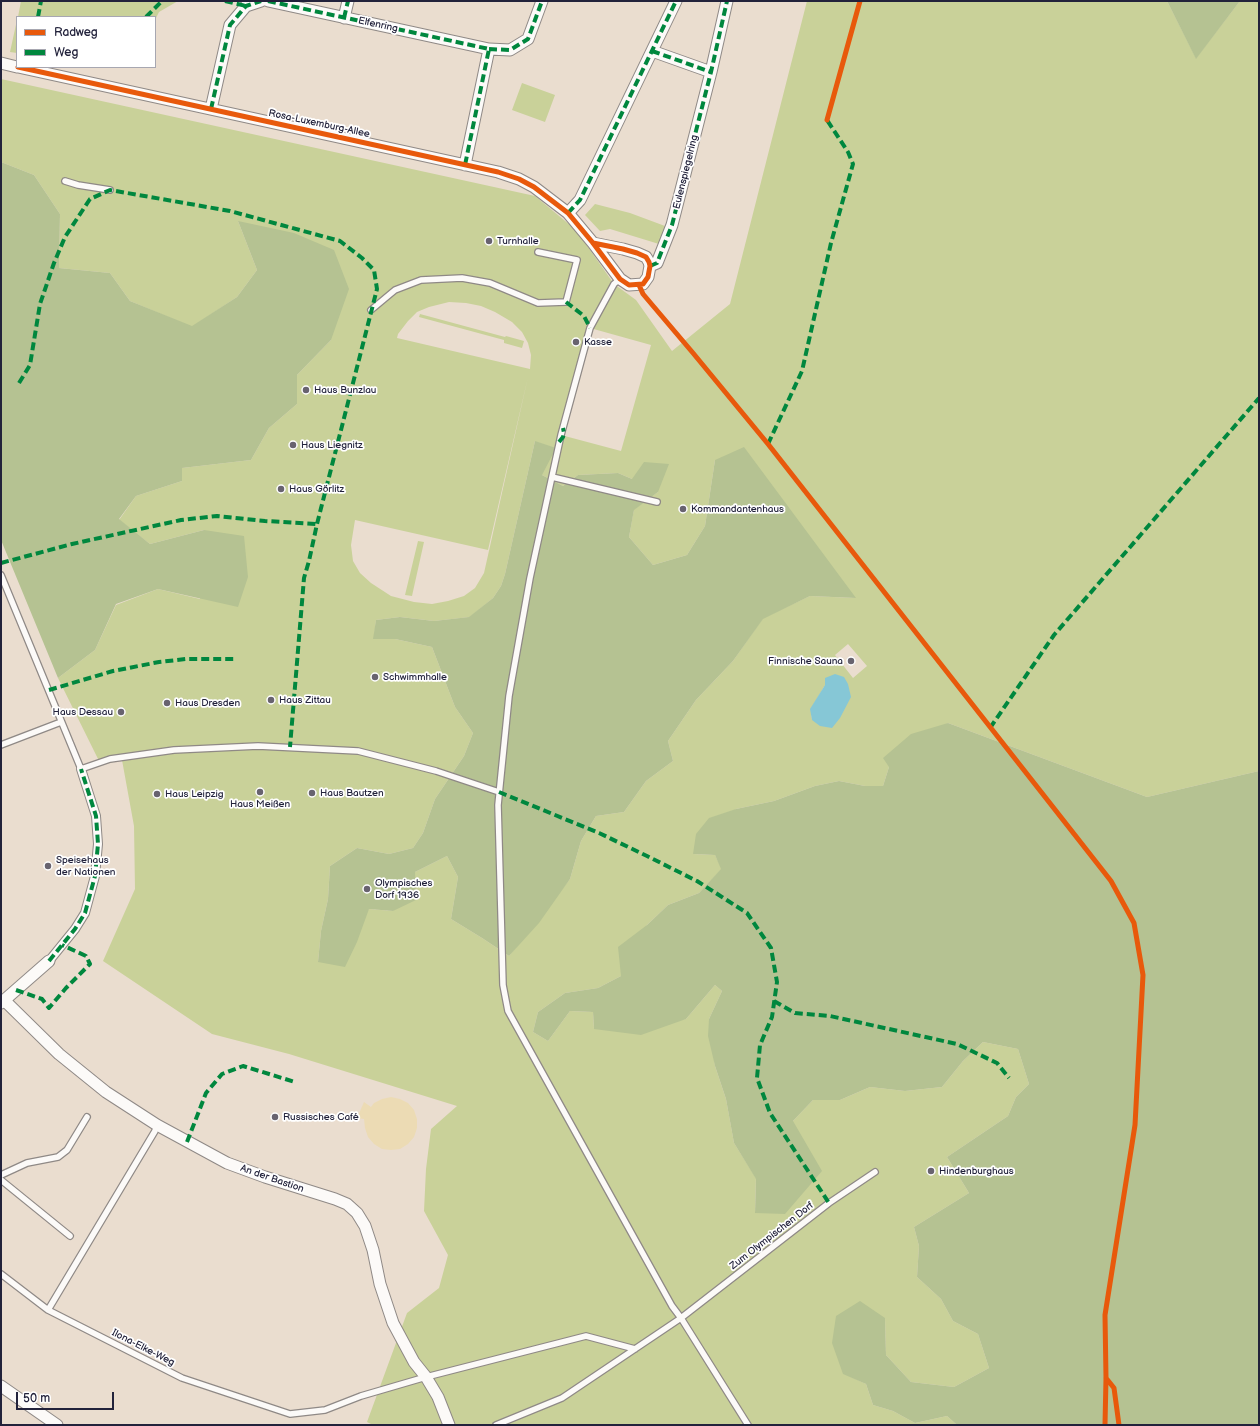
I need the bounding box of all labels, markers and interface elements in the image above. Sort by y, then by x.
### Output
street label: Elfenring [357,15,399,35]
legend [16,16,156,68]
text: Radweg [54,25,98,40]
text: Weg [54,45,78,60]
street label: Rosa-Luxemburg-Allee [267,107,371,141]
street label: Eulenspiegelring [671,134,701,210]
place label: Turnhalle [497,235,539,247]
marker: Turnhalle [484,236,494,246]
place label: Kasse [584,336,612,348]
marker: Kasse [571,337,581,347]
place label: Haus Bunzlau [314,384,376,396]
marker: Haus Bunzlau [301,385,311,395]
place label: Haus Liegnitz [301,439,363,451]
marker: Haus Liegnitz [288,440,298,450]
place label: Haus Görlitz [289,483,344,495]
marker: Haus Görlitz [276,484,286,494]
place label: Kommandantenhaus [691,503,784,515]
marker: Kommandantenhaus [678,504,688,514]
place label: Finnische Sauna [768,655,843,667]
marker: Finnische Sauna [846,656,856,666]
place label: Schwimmhalle [383,671,447,683]
marker: Schwimmhalle [370,672,380,682]
place label: Haus Zittau [279,694,331,706]
marker: Haus Zittau [266,695,276,705]
place label: Haus Dresden [175,697,240,709]
marker: Haus Dresden [162,698,172,708]
place label: Haus Dessau [53,706,113,718]
marker: Haus Dessau [116,707,126,717]
marker: Haus Meißen [255,787,265,797]
place label: Haus Bautzen [320,787,384,799]
place label: Haus Leipzig [165,788,224,800]
marker: Haus Bautzen [307,788,317,798]
marker: Haus Leipzig [152,789,162,799]
place label: Haus Meißen [230,798,290,810]
place label: Speisehaus der Nationen [56,854,115,878]
marker: Speisehaus der Nationen [43,861,53,871]
place label: Olympisches Dorf 1936 [375,877,432,900]
marker: Olympisches Dorf 1936 [362,884,372,894]
place label: Russisches Café [283,1111,359,1123]
marker: Russisches Café [270,1112,280,1122]
street label: An der Bastion [239,1162,305,1196]
place label: Hindenburghaus [939,1165,1014,1177]
marker: Hindenburghaus [926,1166,936,1176]
street label: Zum Olympischen Dorf [728,1200,816,1272]
street label: Ilona-Elke-Weg [110,1327,176,1369]
scale bar [18,1384,116,1410]
text: 50 m [23,1391,50,1406]

